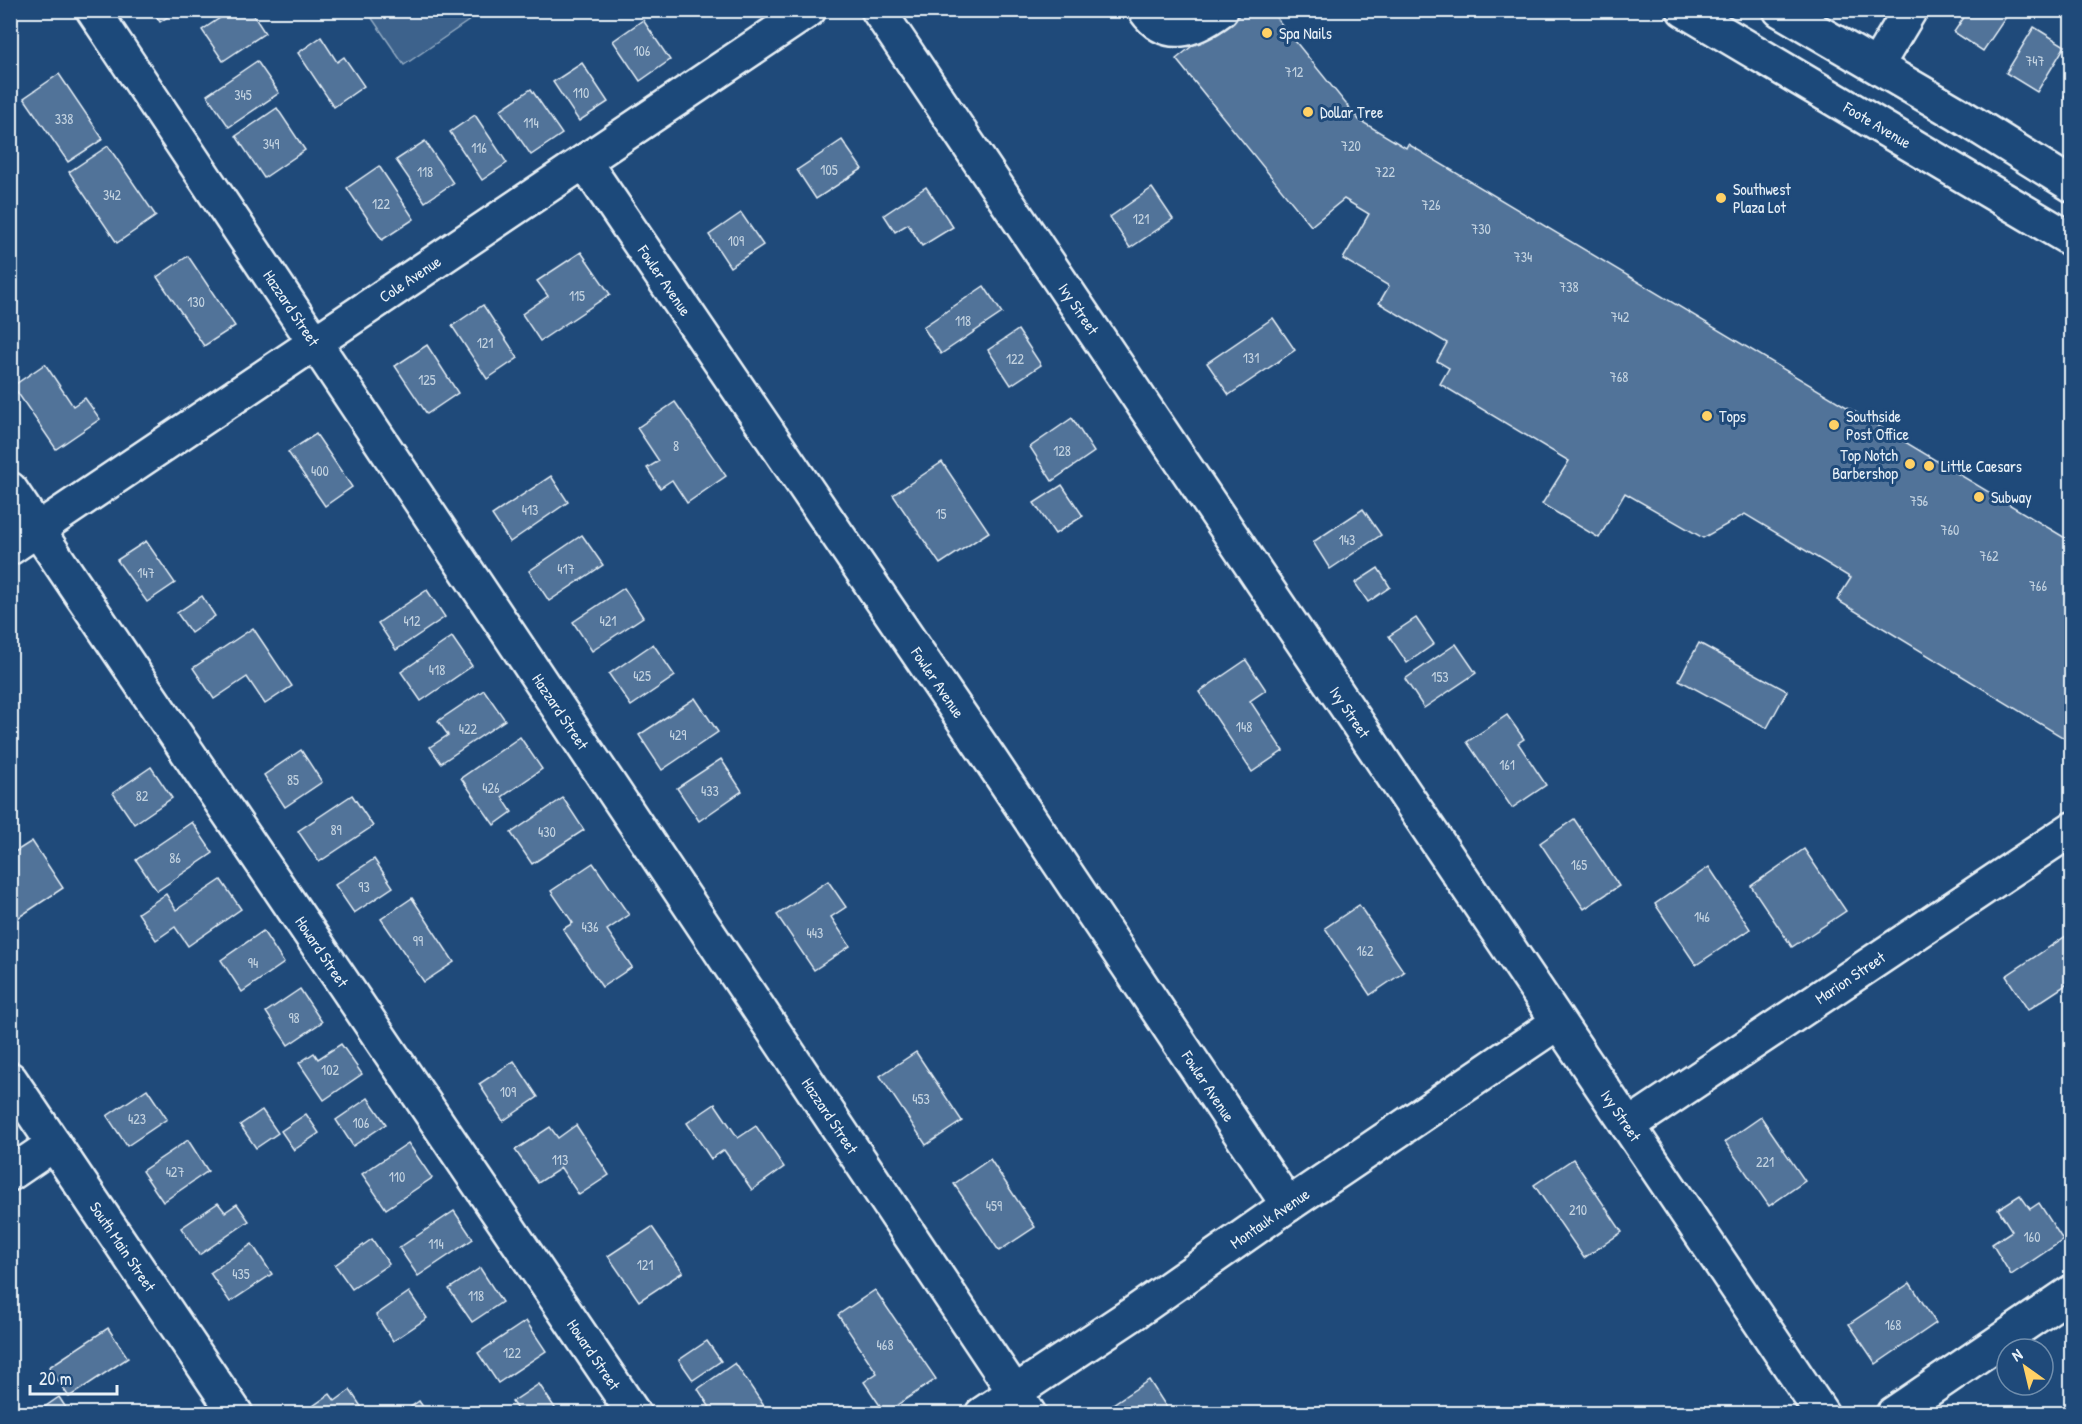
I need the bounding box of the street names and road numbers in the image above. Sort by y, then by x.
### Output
street label: Foote Avenue [1839,96,1916,154]
street label: Fowler Avenue [632,240,697,321]
street label: Cole Avenue [375,250,446,308]
street label: Hazzard Street [258,265,325,351]
street label: Ivy Street [1054,279,1104,339]
street label: Fowler Avenue [906,642,970,723]
street label: Hazzard Street [527,669,594,754]
street label: Ivy Street [1325,682,1376,743]
street label: Howard Street [290,912,354,992]
street label: Marion Street [1810,946,1890,1009]
street label: Fowler Avenue [1176,1045,1241,1126]
street label: Hazzard Street [797,1073,864,1159]
street label: Ivy Street [1596,1085,1647,1146]
street label: Montauk Avenue [1225,1182,1314,1253]
street label: South Main Street [85,1197,161,1296]
street label: Howard Street [562,1315,626,1395]

